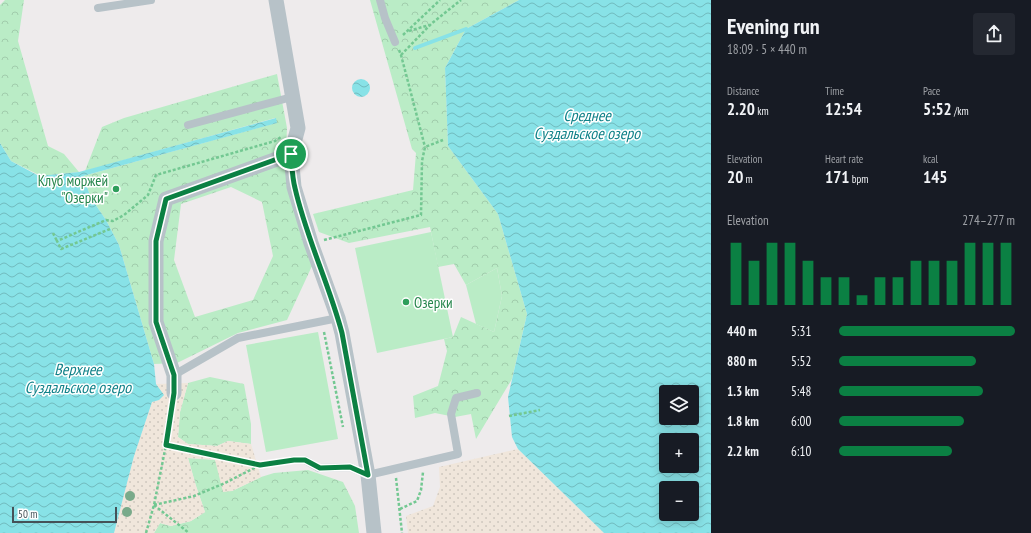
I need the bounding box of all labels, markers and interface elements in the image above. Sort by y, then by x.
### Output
text: Evening run [727,12,820,40]
button: share [973,13,1015,55]
text: 18:09 · 5 × 440 m [727,41,807,58]
text: Distance [727,84,759,98]
text: Time [825,84,844,98]
text: Pace [923,84,940,98]
text: 2.20 [727,98,755,120]
text: 12:54 [825,98,862,120]
text: 5:52 [923,98,952,120]
text: km [755,104,769,118]
text: /km [952,104,969,118]
water label: Среднее Суздальское озеро [534,105,641,143]
pin [274,137,308,171]
icon: arrive [280,143,302,165]
text: Elevation [727,152,762,166]
text: Heart rate [825,152,863,166]
text: kcal [923,152,938,166]
text: 20 [727,166,743,188]
text: 171 [825,166,849,188]
text: 145 [923,166,947,188]
place label: Клуб моржей "Озерки" [38,171,108,207]
text: m [743,172,753,186]
text: bpm [849,172,868,186]
marker: Клуб моржей "Озерки" [111,184,121,194]
text: Elevation [727,212,769,229]
text: 274–277 m [962,212,1015,229]
place label: Озерки [414,293,453,312]
marker: Озерки [401,297,411,307]
text: 440 m [727,323,757,340]
text: 5:31 [791,323,811,340]
text: 880 m [727,353,757,370]
text: 5:52 [791,353,811,370]
water label: Верхнее Суздальское озеро [25,359,132,397]
text: 1.3 km [727,383,759,400]
text: 5:48 [791,383,811,400]
map controls [659,385,699,521]
button: layers [659,385,699,425]
text: 1.8 km [727,413,759,430]
text: 6:00 [791,413,811,430]
button: + [659,433,699,473]
text: 2.2 km [727,443,759,460]
text: 6:10 [791,443,811,460]
button: − [659,481,699,521]
scale bar [12,505,117,524]
text: 50 m [18,507,37,521]

